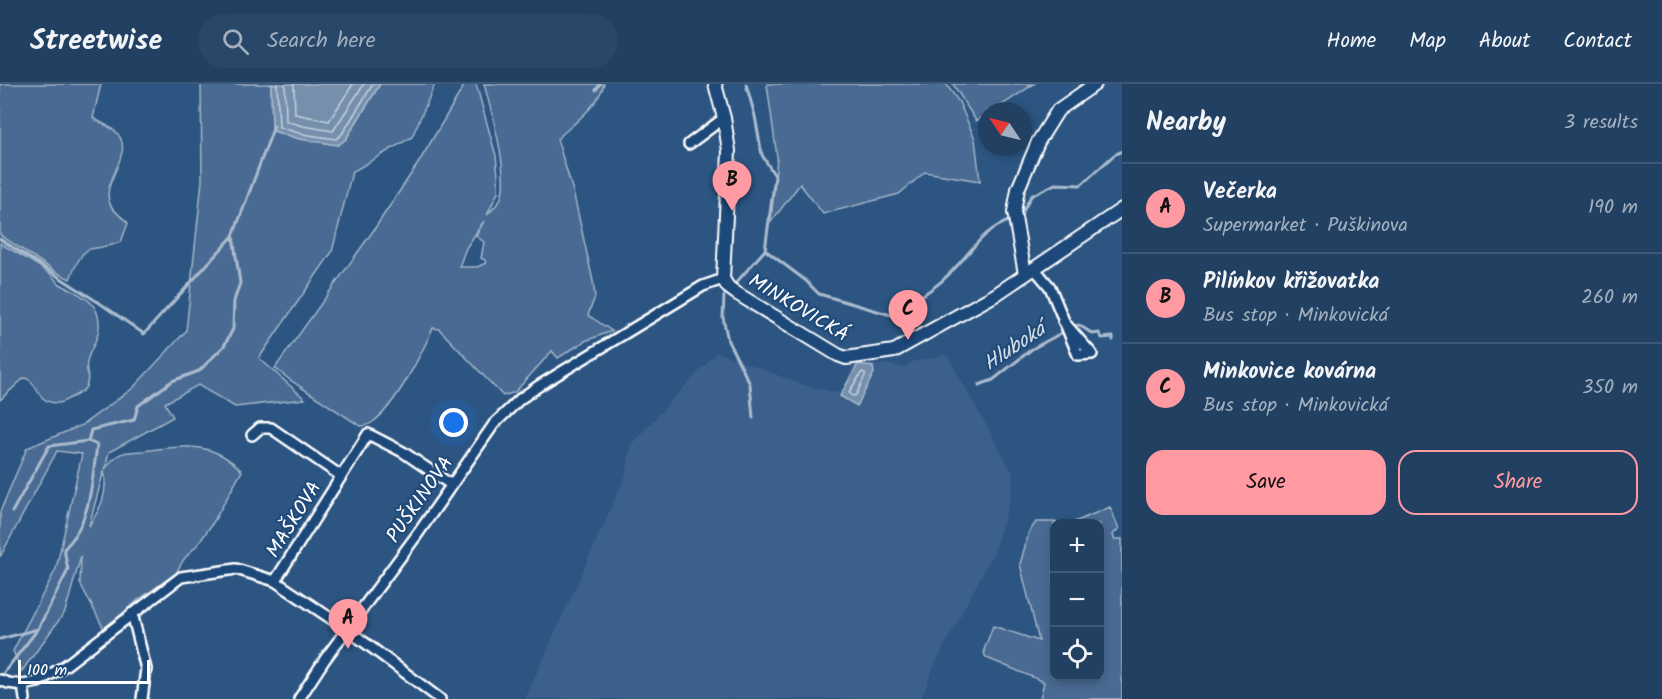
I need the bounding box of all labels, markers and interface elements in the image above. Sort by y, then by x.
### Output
search box [198,14,618,68]
text: Streetwise [30,19,162,64]
text: Search here [267,24,376,59]
icon: search [219,25,252,58]
text: Home [1327,25,1376,58]
text: Map [1409,25,1446,58]
text: About [1479,25,1530,58]
text: Contact [1563,25,1632,58]
north arrow [978,102,1032,156]
text: Nearby [1146,102,1226,144]
text: 3 results [1564,107,1638,139]
pin: B [712,162,752,211]
text: Večerka [1203,175,1277,210]
text: A [1159,192,1172,224]
text: 190 m [1588,192,1638,224]
text: Supermarket · Puškinova [1203,210,1408,242]
text: Pilínkov křižovatka [1203,265,1380,300]
street label: MINKOVICKÁ [742,266,854,351]
text: B [1159,282,1172,314]
text: 260 m [1581,282,1638,314]
pin: C [888,290,928,340]
text: Bus stop · Minkovická [1203,300,1388,332]
water label: Hluboká [977,311,1058,380]
text: Minkovice kovárna [1203,355,1376,390]
text: C [1159,372,1172,404]
text: 350 m [1582,372,1638,404]
text: Bus stop · Minkovická [1203,390,1388,422]
your location [439,408,468,437]
street label: PUŠKINOVA [379,450,462,550]
button: Save [1146,450,1386,515]
button: Share [1398,450,1638,515]
street label: MAŠKOVA [259,475,331,565]
map controls [1050,519,1104,681]
button: + [1050,519,1104,573]
button: − [1050,573,1104,627]
pin: A [328,600,368,649]
button: locate [1050,627,1104,681]
scale bar [18,657,150,684]
text: 100 m [27,658,67,683]

